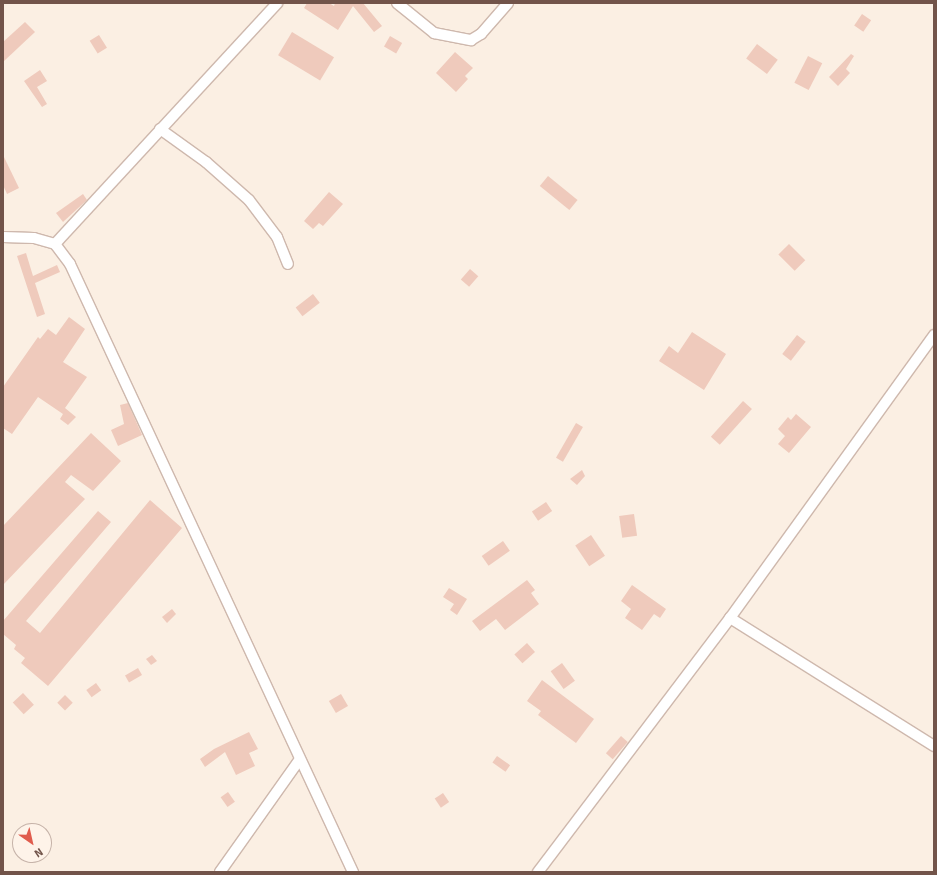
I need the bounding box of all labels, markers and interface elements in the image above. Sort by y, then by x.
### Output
north arrow [12,823,52,863]
text: N [32,845,45,860]

